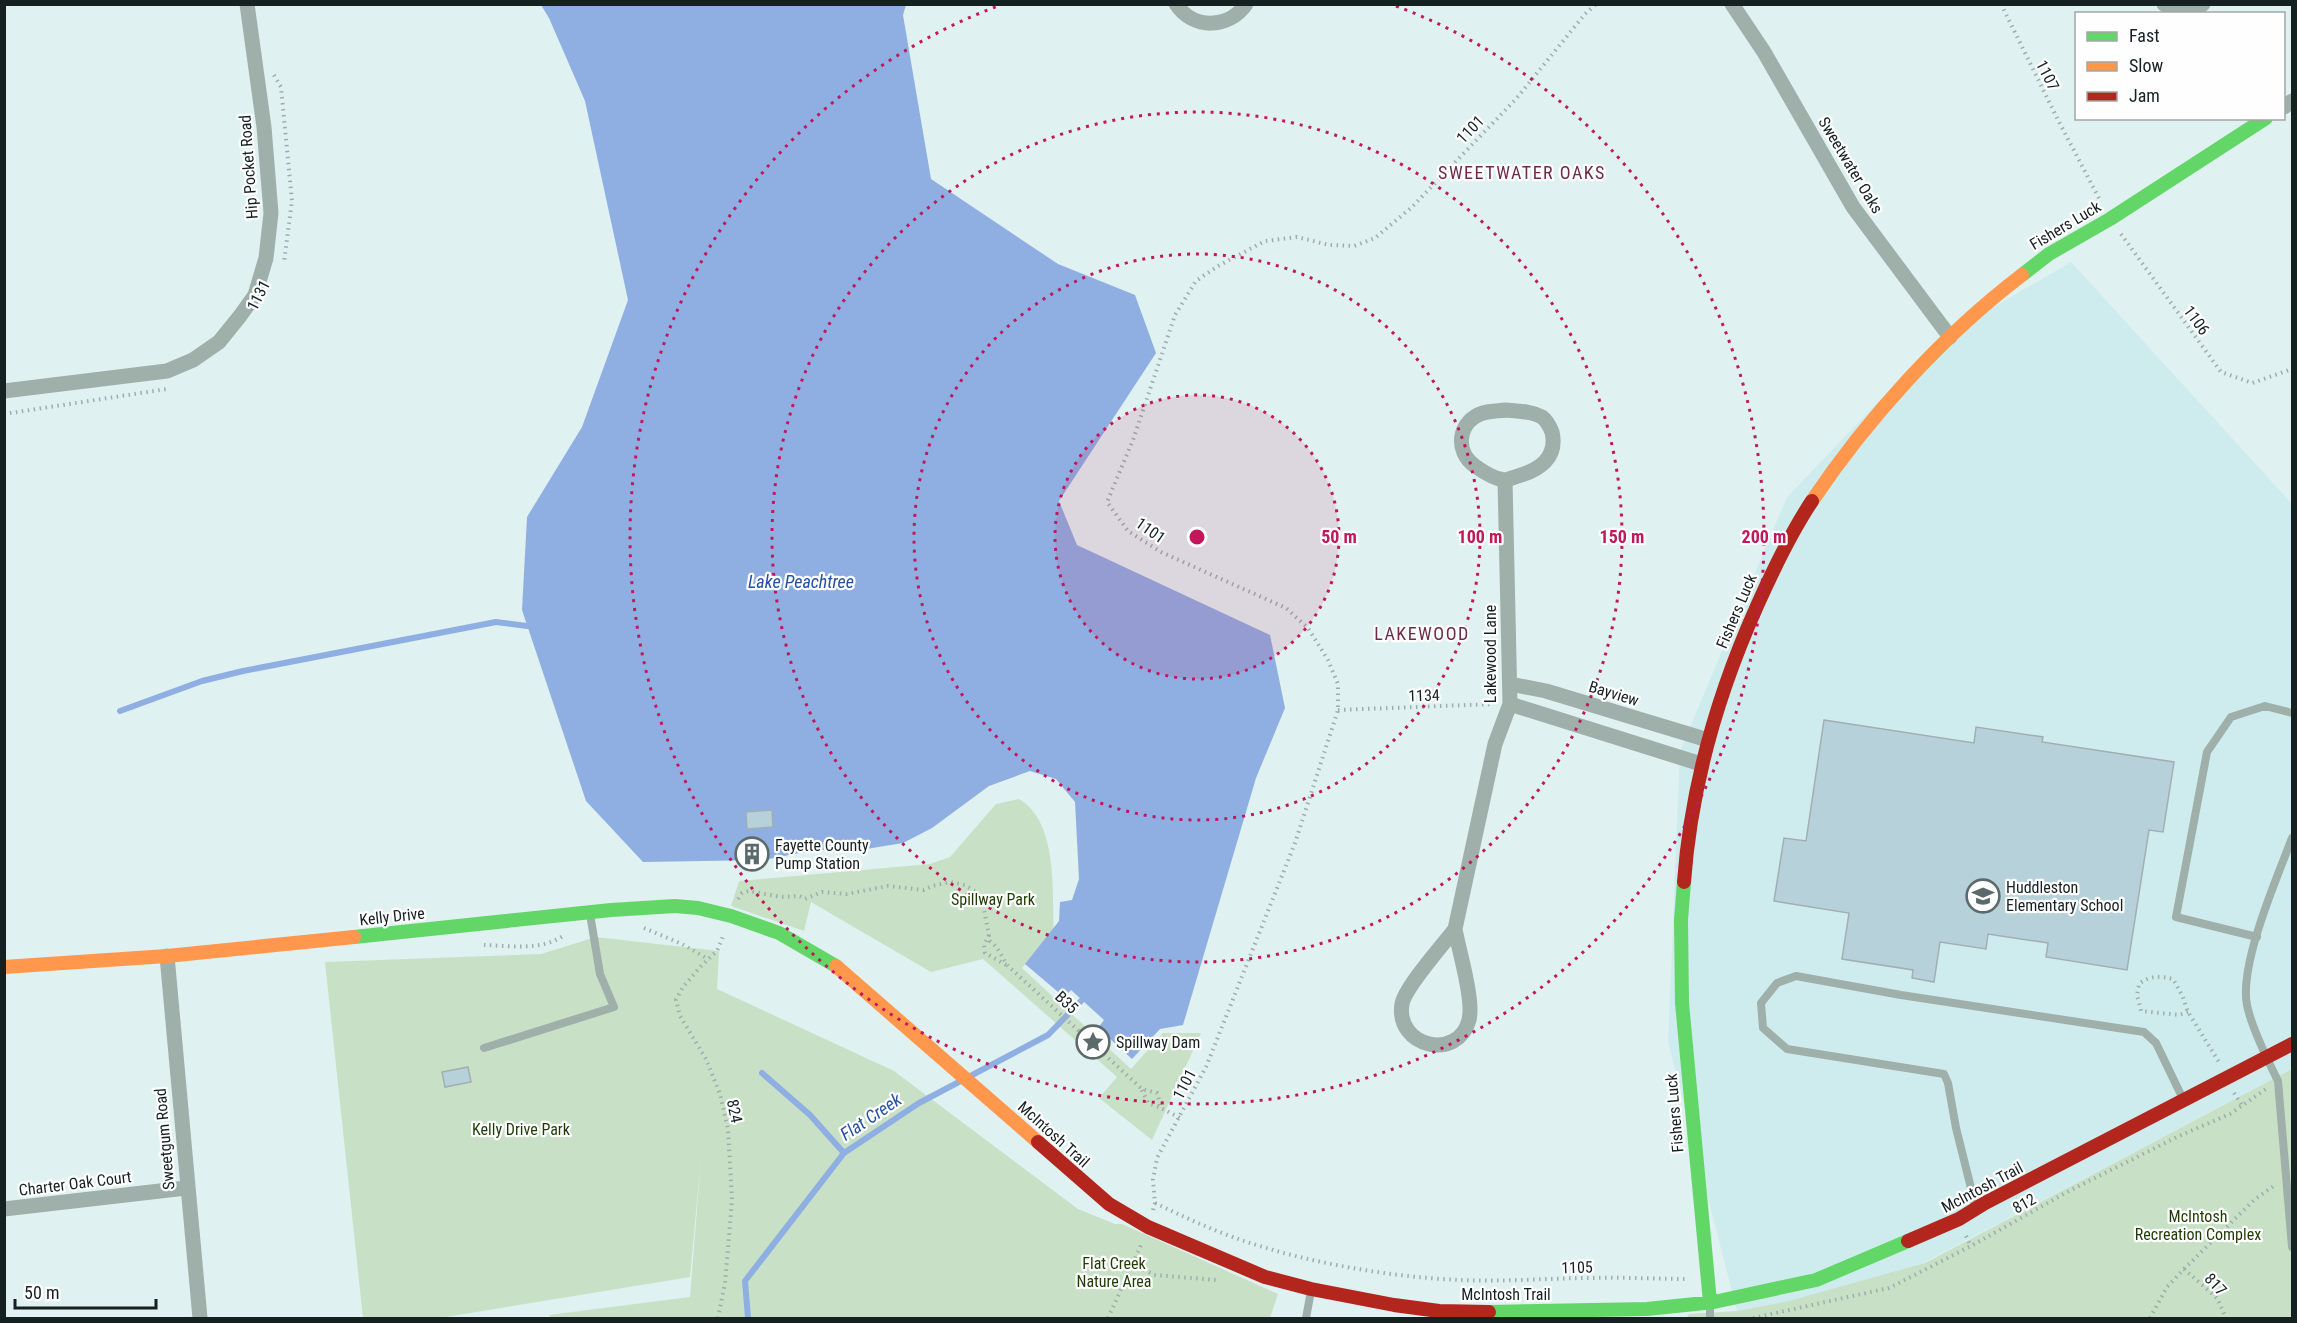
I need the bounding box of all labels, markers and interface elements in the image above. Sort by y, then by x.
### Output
legend [2075,12,2285,120]
text: Fast [2129,25,2160,46]
text: Slow [2129,55,2164,76]
street label: 1107 [2032,57,2063,94]
text: Jam [2129,85,2160,106]
street label: 1101 [1453,111,1488,147]
street label: Hip Pocket Road [235,114,262,220]
street label: Sweetwater Oaks [1814,114,1887,217]
district label: SWEETWATER OAKS [1438,162,1606,183]
street label: Fishers Luck [2026,196,2105,254]
street label: 1131 [243,277,274,314]
street label: 1106 [2180,302,2214,339]
street label: 1101 [1132,514,1169,547]
text: 50 m [1321,526,1357,547]
text: 100 m [1458,526,1502,547]
text: 150 m [1600,526,1644,547]
text: 200 m [1742,526,1786,547]
centre of rings [1187,527,1207,547]
street label: Fishers Luck [1712,570,1761,651]
water label: Lake Peachtree [748,571,854,592]
street label: Lakewood Lane [1481,605,1500,703]
district label: LAKEWOOD [1374,623,1470,644]
street label: Bayview [1587,677,1641,710]
street label: 1134 [1408,685,1440,706]
building icon: Fayette County Pump Station [734,836,770,872]
place label: Fayette County Pump Station [775,836,869,873]
school or university icon: Huddleston Elementary School [1965,878,2001,914]
place label: Huddleston Elementary School [2006,878,2123,915]
park label: Spillway Park [951,890,1036,909]
street label: Kelly Drive [358,904,426,929]
street label: B35 [1051,987,1082,1018]
place icon: Spillway Dam [1075,1024,1111,1060]
place label: Spillway Dam [1116,1033,1200,1052]
street label: 1101 [1169,1066,1200,1103]
street label: Fishers Luck [1662,1072,1687,1153]
street label: Sweetgum Road [151,1087,178,1191]
water label: Flat Creek [836,1088,906,1145]
street label: McIntosh Trail [1014,1097,1093,1171]
street label: 824 [723,1098,746,1125]
park label: Kelly Drive Park [472,1120,571,1139]
street label: McIntosh Trail [1938,1158,2026,1217]
street label: Charter Oak Court [18,1167,133,1200]
street label: 812 [2009,1189,2039,1217]
park label: McIntosh Recreation Complex [2135,1207,2261,1244]
park label: Flat Creek Nature Area [1076,1254,1152,1291]
street label: 1105 [1561,1257,1593,1278]
street label: 817 [2201,1269,2231,1300]
scale bar [15,1272,156,1310]
text: 50 m [24,1282,59,1303]
street label: McIntosh Trail [1461,1285,1551,1304]

